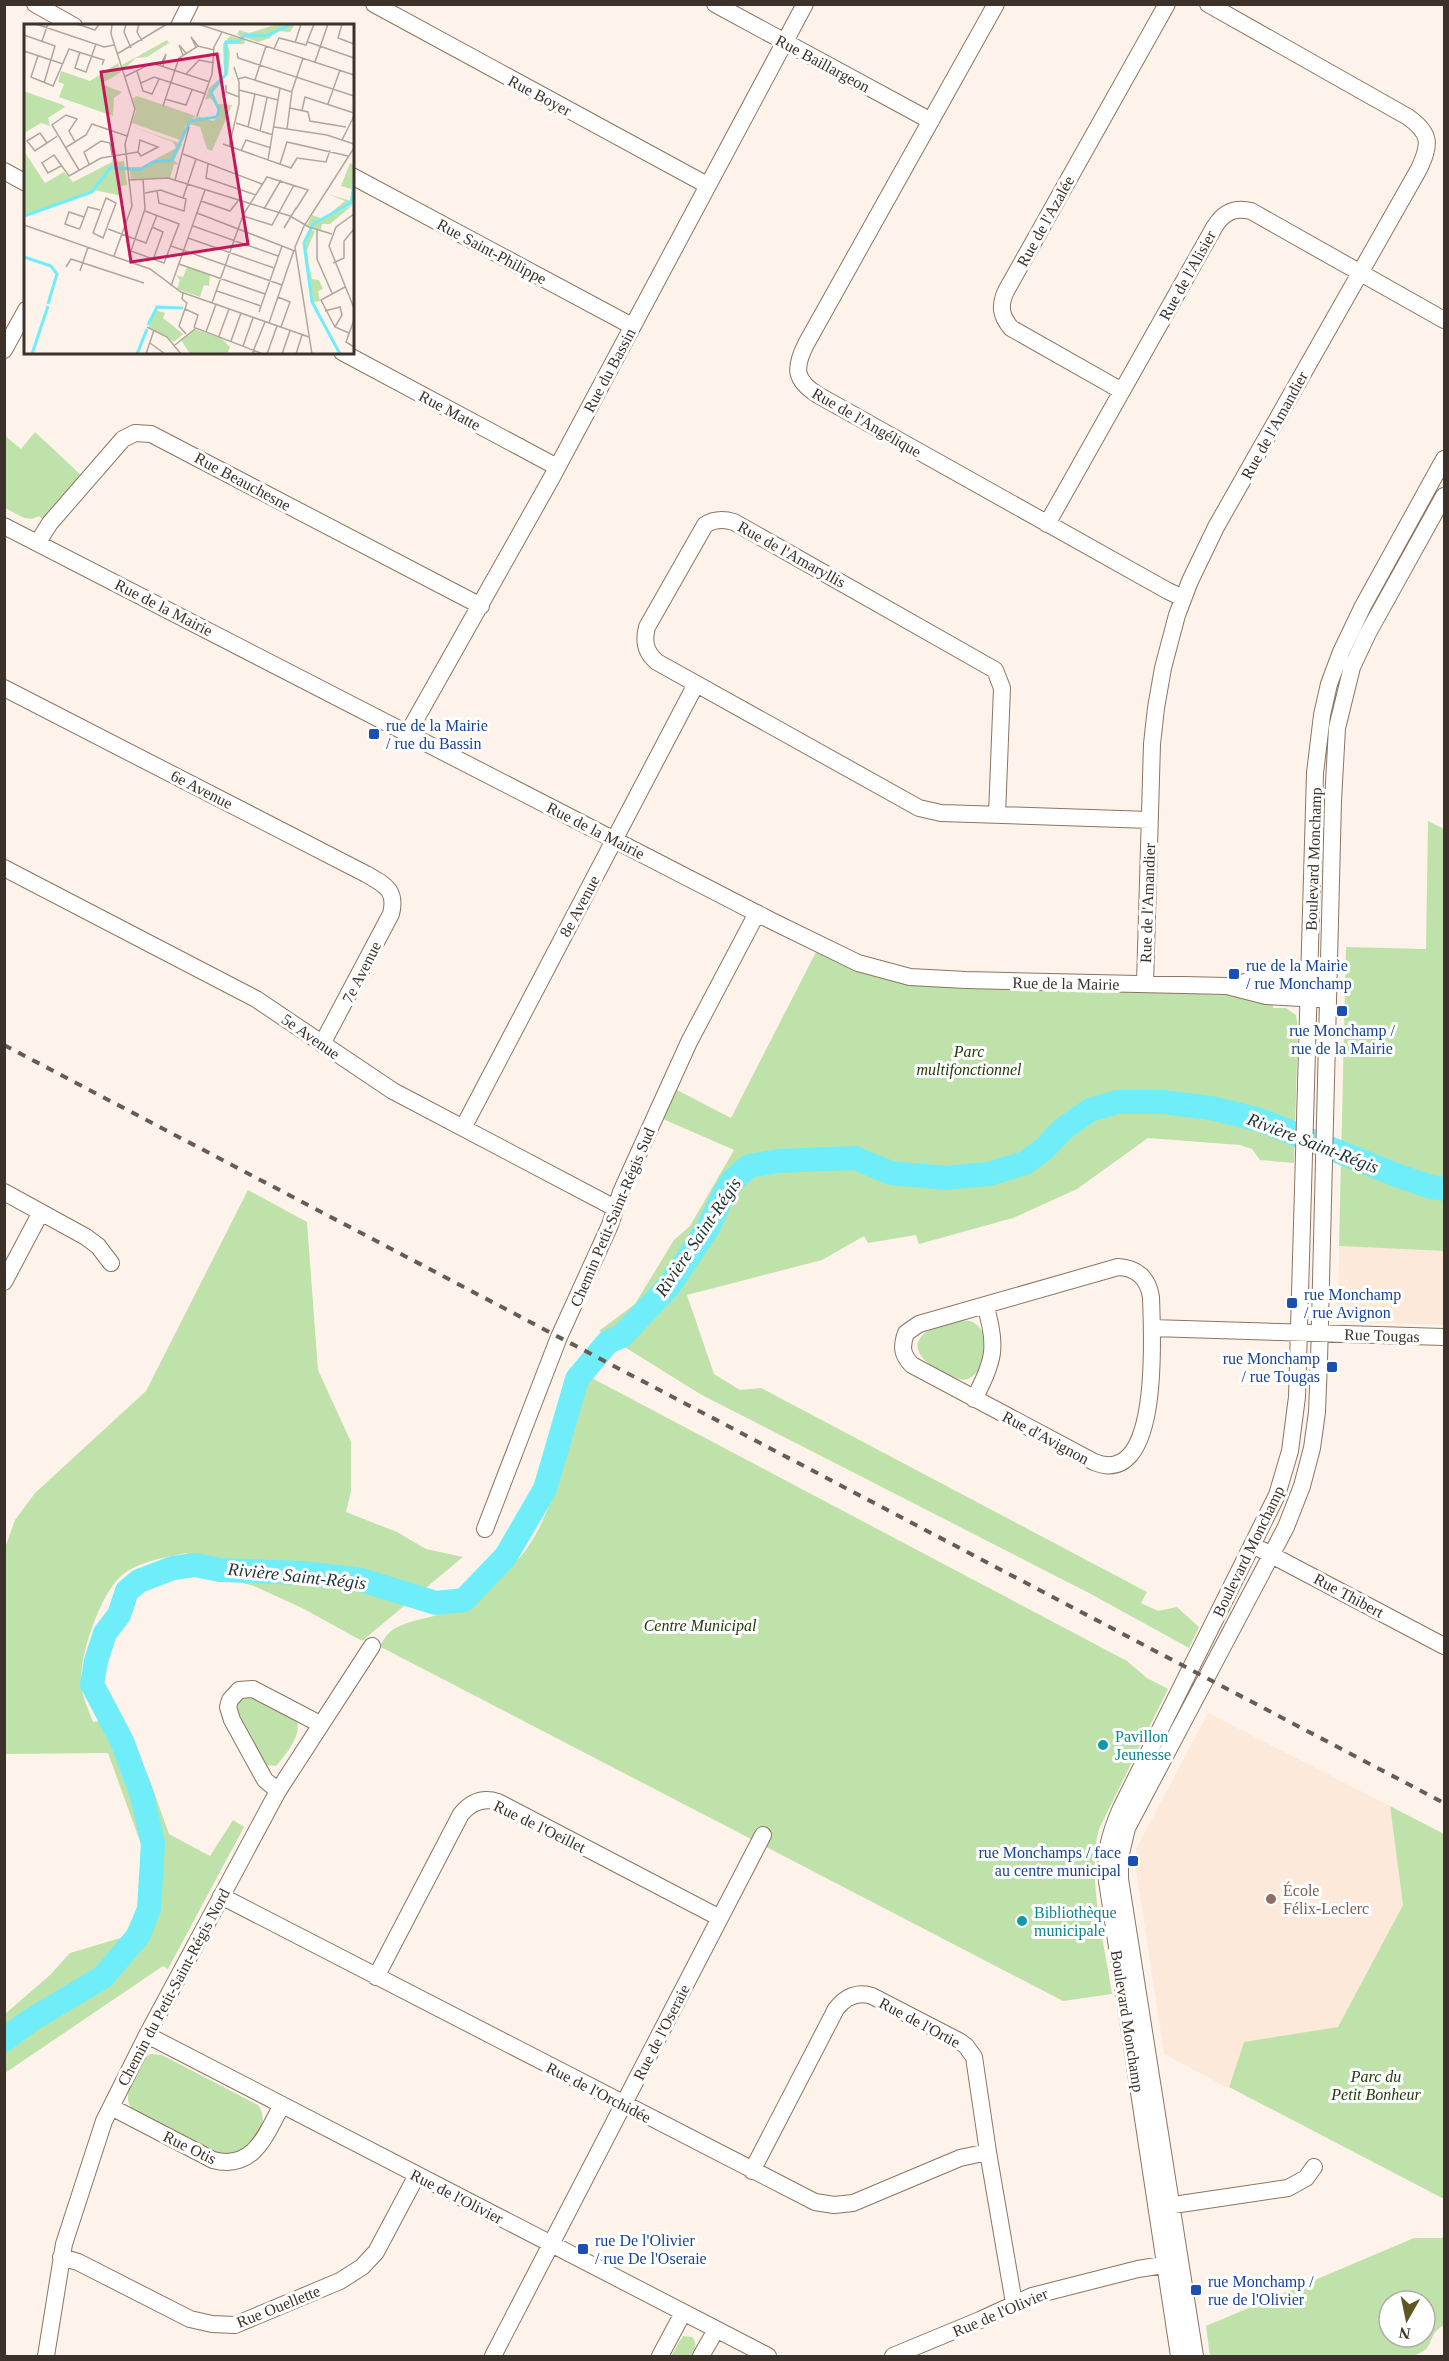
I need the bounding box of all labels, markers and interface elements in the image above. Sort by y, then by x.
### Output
inset map [24,24,354,354]
street label: Rue Baillargeon [772,31,873,96]
street label: Rue Boyer [505,72,575,120]
street label: Rue de l'Azalée [1014,173,1077,269]
street label: Rue Saint-Philippe [434,215,549,288]
street label: Rue de l'Alisier [1156,227,1219,323]
street label: Rue du Bassin [580,325,639,415]
street label: Rue de l'Amandier [1238,368,1311,482]
street label: Rue de l'Angélique [809,384,924,461]
street label: Rue Matte [416,387,483,434]
street label: Rue Beauchesne [192,449,294,514]
street label: Rue de l'Amaryllis [735,518,848,592]
street label: Rue de la Mairie [112,576,215,639]
place label: rue de la Mairie / rue du Bassin [386,717,488,752]
marker: rue de la Mairie / rue du Bassin [367,727,381,741]
street label: 6e Avenue [168,767,235,812]
street label: Boulevard Monchamp [1303,787,1325,931]
street label: Rue de la Mairie [544,799,647,862]
street label: Rue de l'Amandier [1137,842,1158,963]
street label: 8e Avenue [556,873,603,940]
street label: 7e Avenue [339,939,384,1006]
place label: rue de la Mairie / rue Monchamp [1246,957,1352,993]
marker: rue de la Mairie / rue Monchamp [1227,967,1241,981]
street label: Rue de la Mairie [1012,974,1120,993]
marker: rue Monchamp / rue de la Mairie [1335,1004,1349,1018]
street label: 5e Avenue [278,1010,343,1063]
place label: rue Monchamp / rue de la Mairie [1289,1022,1395,1057]
park label: Parc multifonctionnel [917,1043,1022,1079]
water label: Rivière Saint-Régis [1244,1108,1381,1177]
street label: Chemin Petit-Saint-Régis Sud [567,1125,659,1310]
water label: Rivière Saint-Régis [650,1174,745,1301]
place label: rue Monchamp / rue Avignon [1304,1286,1401,1322]
marker: rue Monchamp / rue Avignon [1285,1296,1299,1310]
street label: Rue Tougas [1344,1326,1420,1346]
place label: rue Monchamp / rue Tougas [1223,1350,1320,1386]
marker: rue Monchamp / rue Tougas [1325,1360,1339,1374]
street label: Rue d'Avignon [999,1408,1092,1468]
street label: Boulevard Monchamp [1209,1483,1288,1620]
water label: Rivière Saint-Régis [226,1559,367,1593]
street label: Rue Thibert [1311,1570,1387,1621]
park label: Centre Municipal [644,1617,757,1635]
place label: Pavillon Jeunesse [1115,1728,1171,1763]
marker: Pavillon Jeunesse [1096,1738,1110,1752]
street label: Rue de l'Oeillet [491,1797,589,1856]
place label: rue Monchamps / face au centre municipal [978,1844,1122,1880]
marker: rue Monchamps / face au centre municipal [1126,1854,1140,1868]
place label: École Félix-Leclerc [1283,1881,1369,1917]
street label: Chemin du Petit-Saint-Régis Nord [114,1886,234,2089]
marker: École Félix-Leclerc [1264,1892,1278,1906]
place label: Bibliothèque municipale [1034,1904,1117,1940]
marker: Bibliothèque municipale [1015,1914,1029,1928]
street label: Boulevard Monchamp [1107,1949,1147,2093]
street label: Rue de l'Oseraie [630,1982,693,2083]
street label: Rue de l'Ortie [876,1994,963,2051]
street label: Rue de l'Orchidée [544,2059,654,2126]
park label: Parc du Petit Bonheur [1330,2068,1421,2103]
street label: Rue Otis [161,2127,219,2167]
street label: Rue de l'Olivier [408,2166,506,2227]
place label: rue De l'Olivier / rue De l'Oseraie [595,2232,707,2267]
marker: rue De l'Olivier / rue De l'Oseraie [576,2242,590,2256]
place label: rue Monchamp / rue de l'Olivier [1208,2273,1314,2308]
street label: Rue Ouellette [234,2282,322,2331]
marker: rue Monchamp / rue de l'Olivier [1189,2283,1203,2297]
street label: Rue de l'Olivier [950,2285,1051,2340]
north arrow [1377,2289,1437,2349]
text: N [1397,2324,1412,2343]

